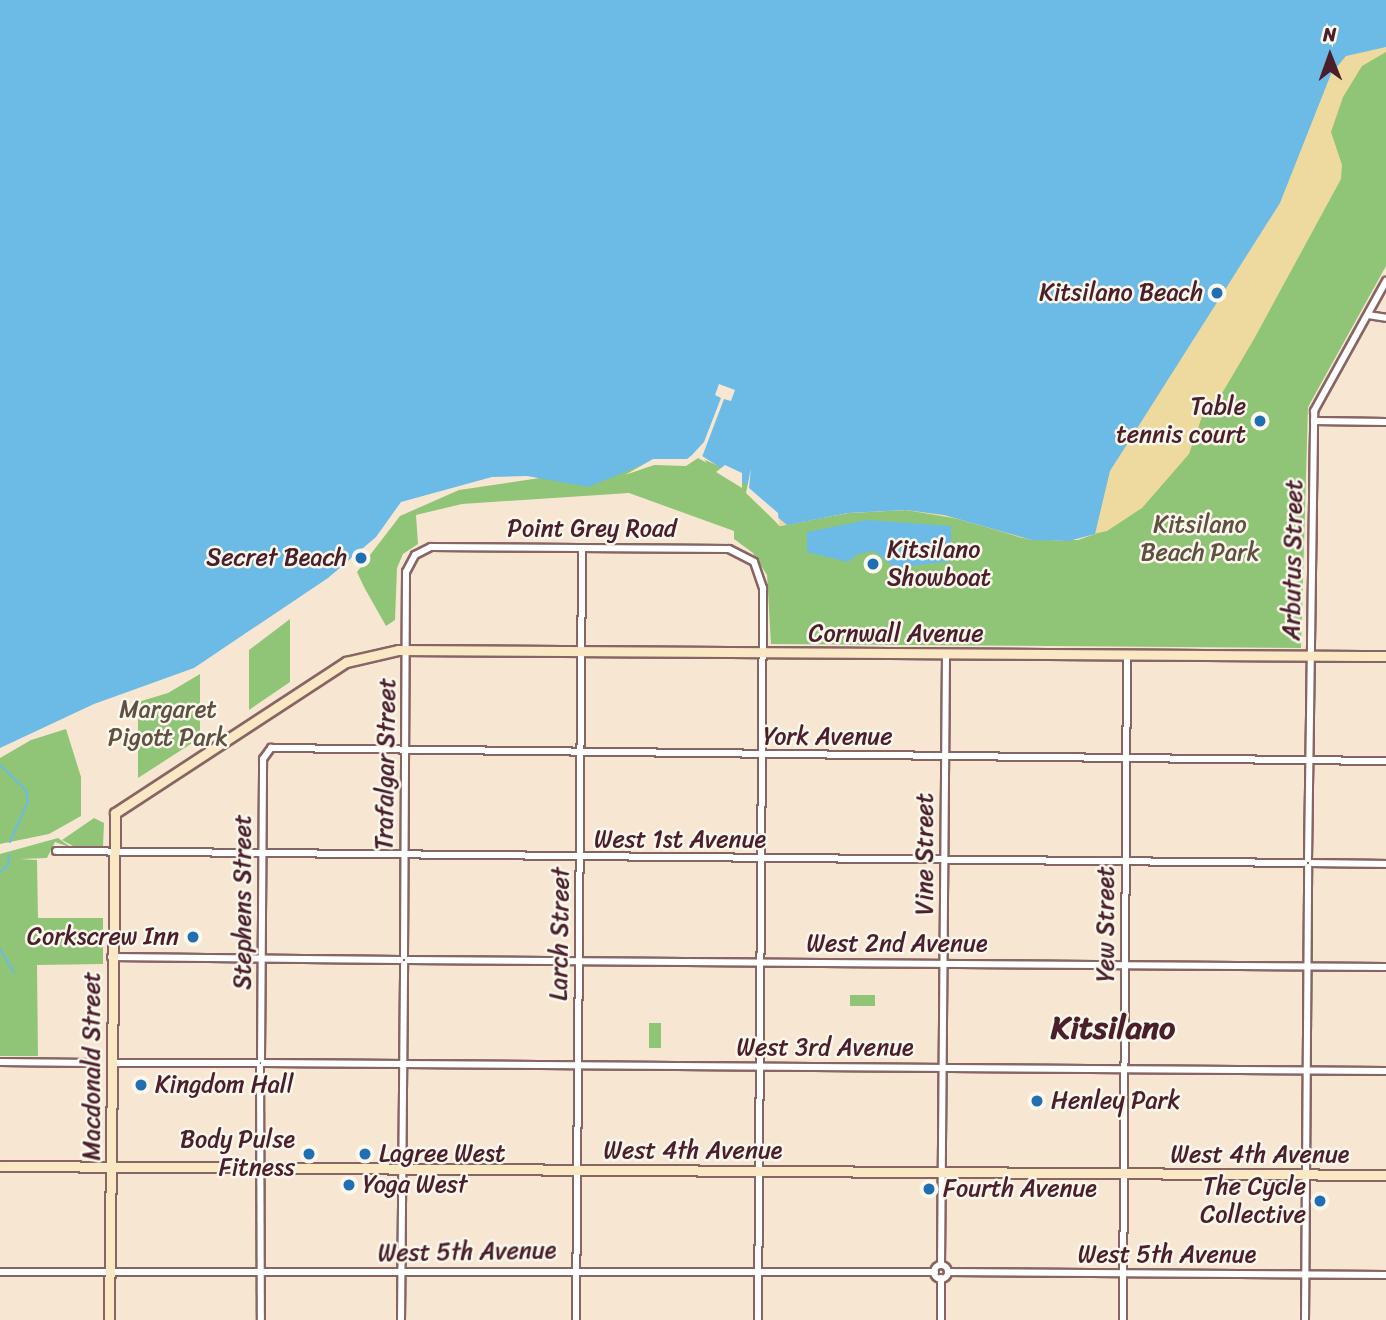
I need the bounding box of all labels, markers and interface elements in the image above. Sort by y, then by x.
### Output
text: N [1323,18,1336,51]
north arrow [1295,21,1365,91]
place label: Kitsilano Beach [1039,279,1203,307]
marker: Kitsilano Beach [1209,285,1225,301]
place label: Table tennis court [1117,393,1246,449]
marker: Table tennis court [1252,413,1268,429]
street label: Arbutus Street [1277,479,1309,641]
park label: Kitsilano Beach Park [1140,511,1260,567]
street label: Point Grey Road [507,515,677,543]
place label: Kitsilano Showboat [887,536,991,592]
place label: Secret Beach [205,544,347,572]
marker: Secret Beach [353,550,369,566]
marker: Kitsilano Showboat [865,556,881,572]
street label: Cornwall Avenue [808,620,984,648]
street label: Trafalgar Street [370,678,402,850]
park label: Margaret Pigott Park [108,696,228,752]
street label: York Avenue [764,723,892,751]
street label: Vine Street [911,793,939,915]
street label: Stephens Street [229,814,257,990]
street label: West 1st Avenue [593,826,767,854]
street label: Yew Street [1092,866,1120,982]
street label: Larch Street [544,867,576,1001]
place label: Corkscrew Inn [27,923,179,951]
marker: Corkscrew Inn [185,929,201,945]
street label: West 2nd Avenue [807,930,987,958]
street label: Macdonald Street [78,972,106,1160]
district label: Kitsilano [1051,1009,1175,1047]
street label: West 3rd Avenue [736,1034,914,1062]
place label: Kingdom Hall [155,1071,294,1099]
marker: Kingdom Hall [133,1077,149,1093]
place label: Henley Park [1051,1087,1180,1115]
marker: Henley Park [1029,1093,1045,1109]
place label: Body Pulse Fitness [179,1126,295,1182]
street label: West 4th Avenue [603,1137,783,1165]
place label: Lagree West [379,1140,507,1168]
street label: West 4th Avenue [1170,1141,1350,1169]
marker: Body Pulse Fitness [301,1146,317,1162]
marker: Lagree West [357,1146,373,1162]
place label: Yoga West [363,1171,469,1199]
place label: The Cycle Collective [1200,1173,1306,1229]
place label: Fourth Avenue [943,1175,1097,1203]
marker: Yoga West [341,1177,357,1193]
marker: Fourth Avenue [921,1181,937,1197]
marker: The Cycle Collective [1312,1193,1328,1209]
street label: West 5th Avenue [377,1236,557,1268]
street label: West 5th Avenue [1077,1241,1257,1269]

